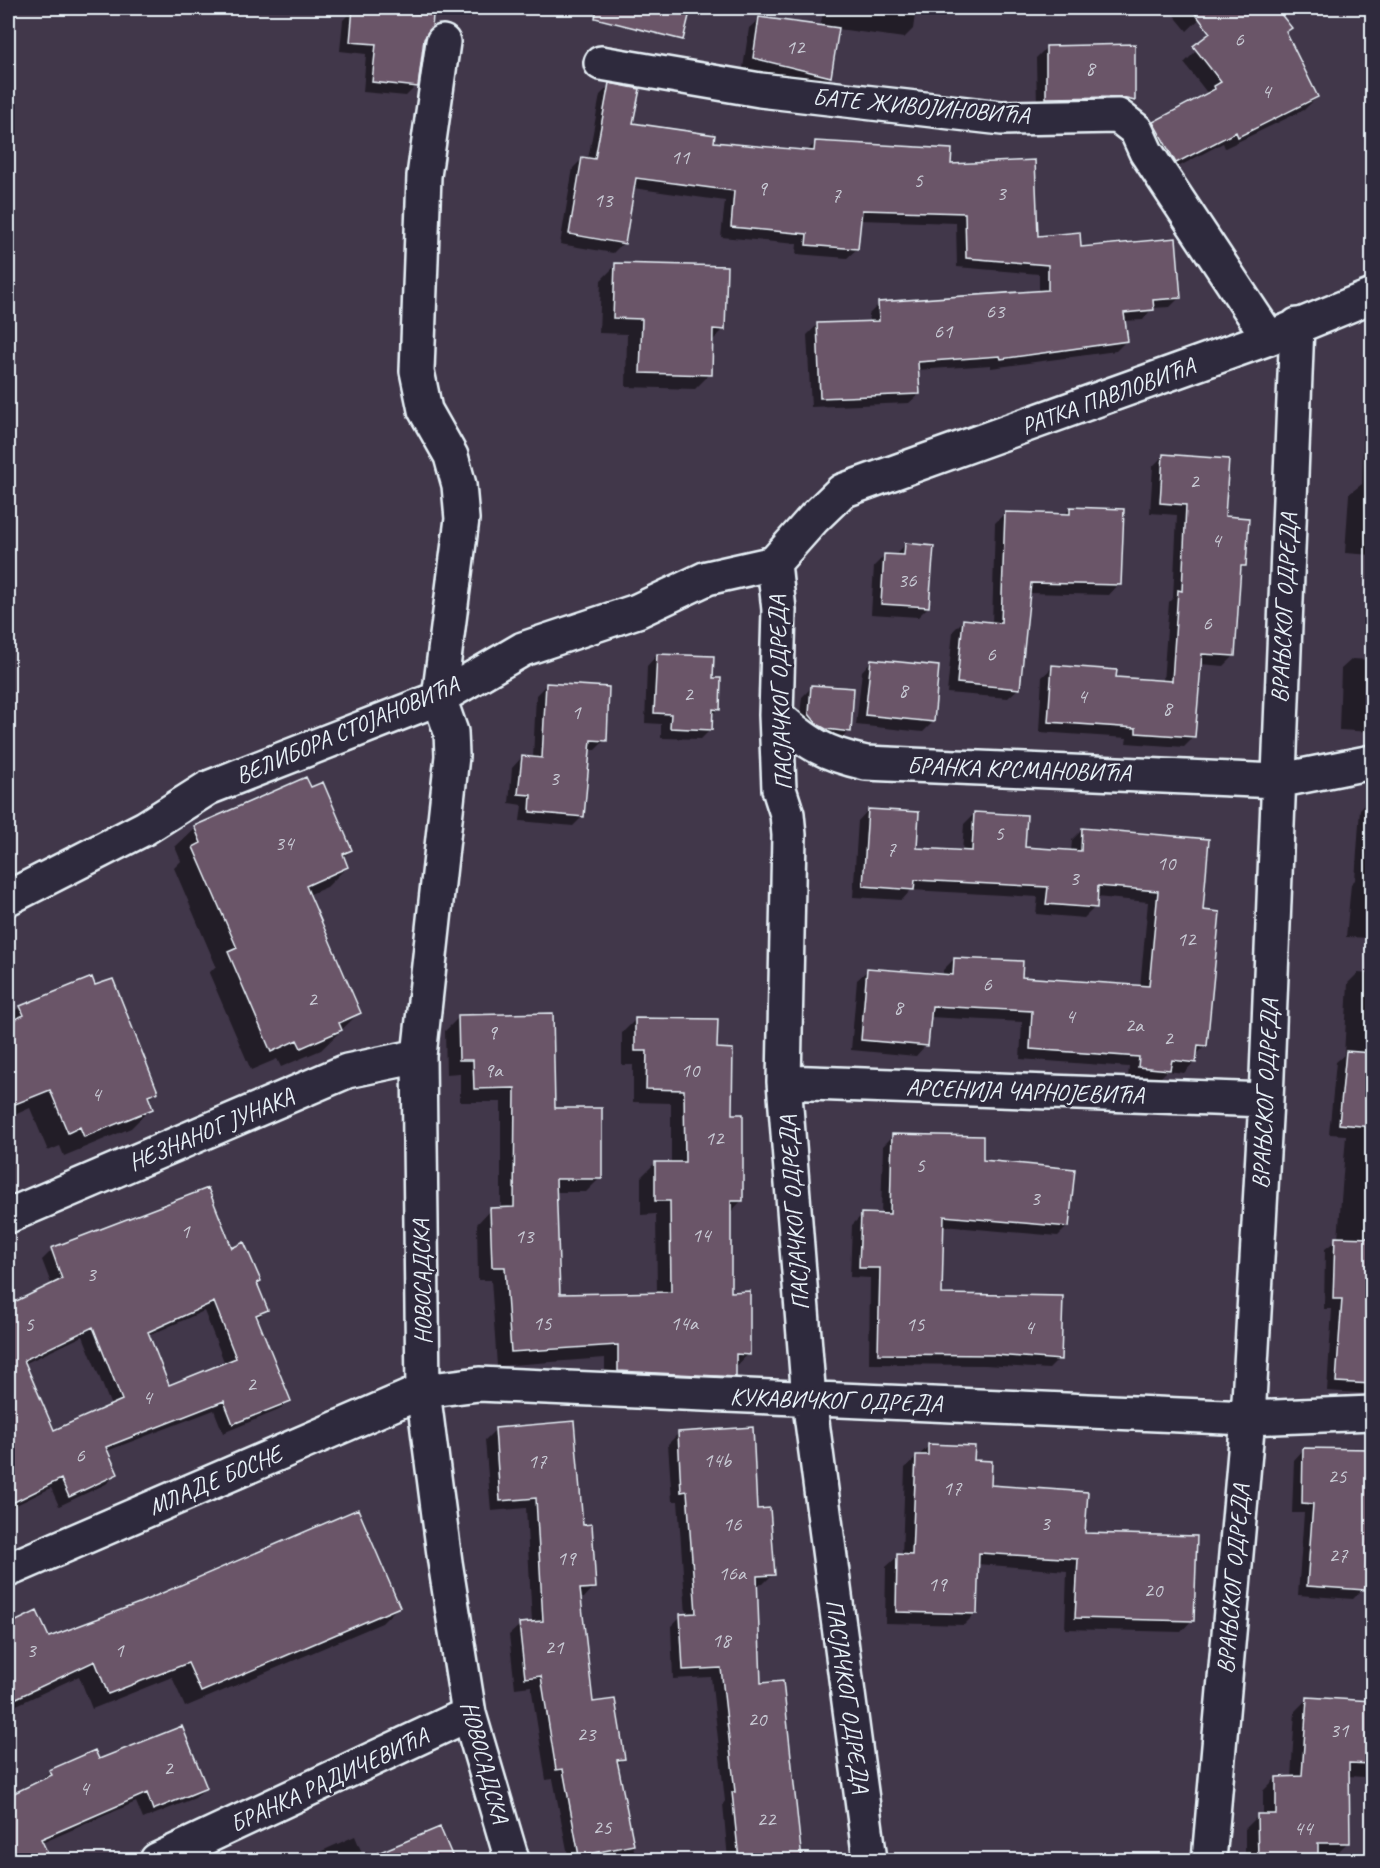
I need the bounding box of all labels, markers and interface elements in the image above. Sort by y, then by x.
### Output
house number: 6 [1234,26,1244,52]
house number: 12 [786,34,806,60]
house number: 8 [1085,55,1097,81]
house number: 4 [1261,78,1273,104]
street label: БАТЕ ЖИВОЈИНОВИЋА [811,82,1032,131]
house number: 11 [671,144,691,170]
house number: 5 [913,167,924,193]
house number: 9 [757,175,768,201]
house number: 3 [996,180,1007,206]
house number: 7 [831,182,842,208]
house number: 13 [594,187,614,213]
house number: 63 [986,298,1006,324]
house number: 61 [934,318,954,344]
street label: РАТКА ПАВЛОВИЋА [1017,350,1200,441]
house number: 2 [1189,468,1200,494]
street label: ВРАЊСКОГ ОДРЕДА [1264,512,1304,704]
house number: 4 [1211,527,1223,553]
house number: 36 [898,567,917,593]
street label: ПАСЈАЧКОГ ОДРЕДА [762,594,798,791]
house number: 6 [1202,610,1212,636]
house number: 6 [986,641,996,667]
street label: ВЕЛИБОРА СТОЈАНОВИЋА [231,669,464,791]
house number: 8 [898,677,910,703]
house number: 2 [683,681,694,707]
house number: 4 [1077,683,1089,709]
house number: 8 [1162,695,1174,721]
house number: 1 [571,699,582,725]
street label: БРАНКА КРСМАНОВИЋА [907,750,1132,788]
house number: 3 [549,765,560,791]
house number: 5 [994,820,1005,846]
house number: 34 [275,830,296,856]
house number: 7 [886,836,897,862]
house number: 10 [1157,850,1177,876]
house number: 3 [1069,865,1080,891]
house number: 12 [1177,926,1197,952]
house number: 6 [982,971,992,997]
house number: 2 [307,986,318,1012]
house number: 8 [893,994,905,1020]
street label: ВРАЊСКОГ ОДРЕДА [1245,998,1285,1190]
house number: 4 [1065,1003,1077,1029]
house number: 2a [1125,1012,1145,1038]
house number: 9 [487,1019,498,1045]
house number: 2 [1163,1025,1174,1051]
house number: 9a [484,1057,504,1083]
house number: 10 [681,1057,701,1083]
street label: АРСЕНИЈА ЧАРНОЈЕВИЋА [906,1072,1145,1110]
street label: НЕЗНАНОГ ЈУНАКА [124,1080,299,1177]
house number: 4 [91,1081,103,1107]
street label: ПАСЈАЧКОГ ОДРЕДА [772,1114,816,1311]
house number: 12 [705,1125,725,1151]
house number: 5 [915,1152,926,1178]
house number: 3 [1030,1185,1041,1211]
house number: 1 [180,1218,191,1244]
street label: НОВОСАДСКА [406,1218,438,1345]
house number: 14 [692,1222,713,1248]
house number: 13 [515,1223,535,1249]
house number: 3 [86,1261,97,1287]
house number: 15 [533,1310,553,1336]
house number: 14a [670,1310,700,1336]
house number: 5 [24,1311,35,1337]
house number: 15 [906,1311,926,1337]
house number: 4 [1024,1314,1036,1340]
house number: 2 [246,1371,257,1397]
street label: КУКАВИЧКОГ ОДРЕДА [729,1381,943,1419]
house number: 4 [142,1384,154,1410]
street label: МЛАДЕ БОСНЕ [144,1437,289,1522]
house number: 6 [75,1442,85,1468]
house number: 14b [703,1447,733,1473]
house number: 17 [528,1448,548,1474]
house number: 25 [1328,1463,1348,1489]
house number: 17 [943,1475,963,1501]
street label: ВРАЊСКОГ ОДРЕДА [1210,1482,1256,1675]
house number: 3 [1040,1510,1051,1536]
house number: 16 [723,1511,742,1537]
house number: 27 [1329,1542,1349,1568]
house number: 19 [557,1545,577,1571]
house number: 16a [718,1560,748,1586]
house number: 19 [928,1571,948,1597]
house number: 20 [1144,1577,1164,1603]
street label: ПАСЈАЧКОГ ОДРЕДА [820,1597,877,1796]
house number: 18 [712,1627,733,1653]
house number: 21 [545,1634,565,1660]
house number: 3 [26,1637,37,1663]
house number: 1 [114,1637,125,1663]
street label: НОВОСАДСКА [454,1698,516,1827]
house number: 20 [748,1706,768,1732]
house number: 31 [1330,1717,1350,1743]
street label: БРАНКА РАДИЧЕВИЋА [225,1721,434,1839]
house number: 23 [577,1721,597,1747]
house number: 2 [163,1755,174,1781]
house number: 4 [79,1775,91,1801]
house number: 22 [757,1806,777,1832]
house number: 25 [593,1814,613,1840]
house number: 44 [1294,1815,1315,1841]

